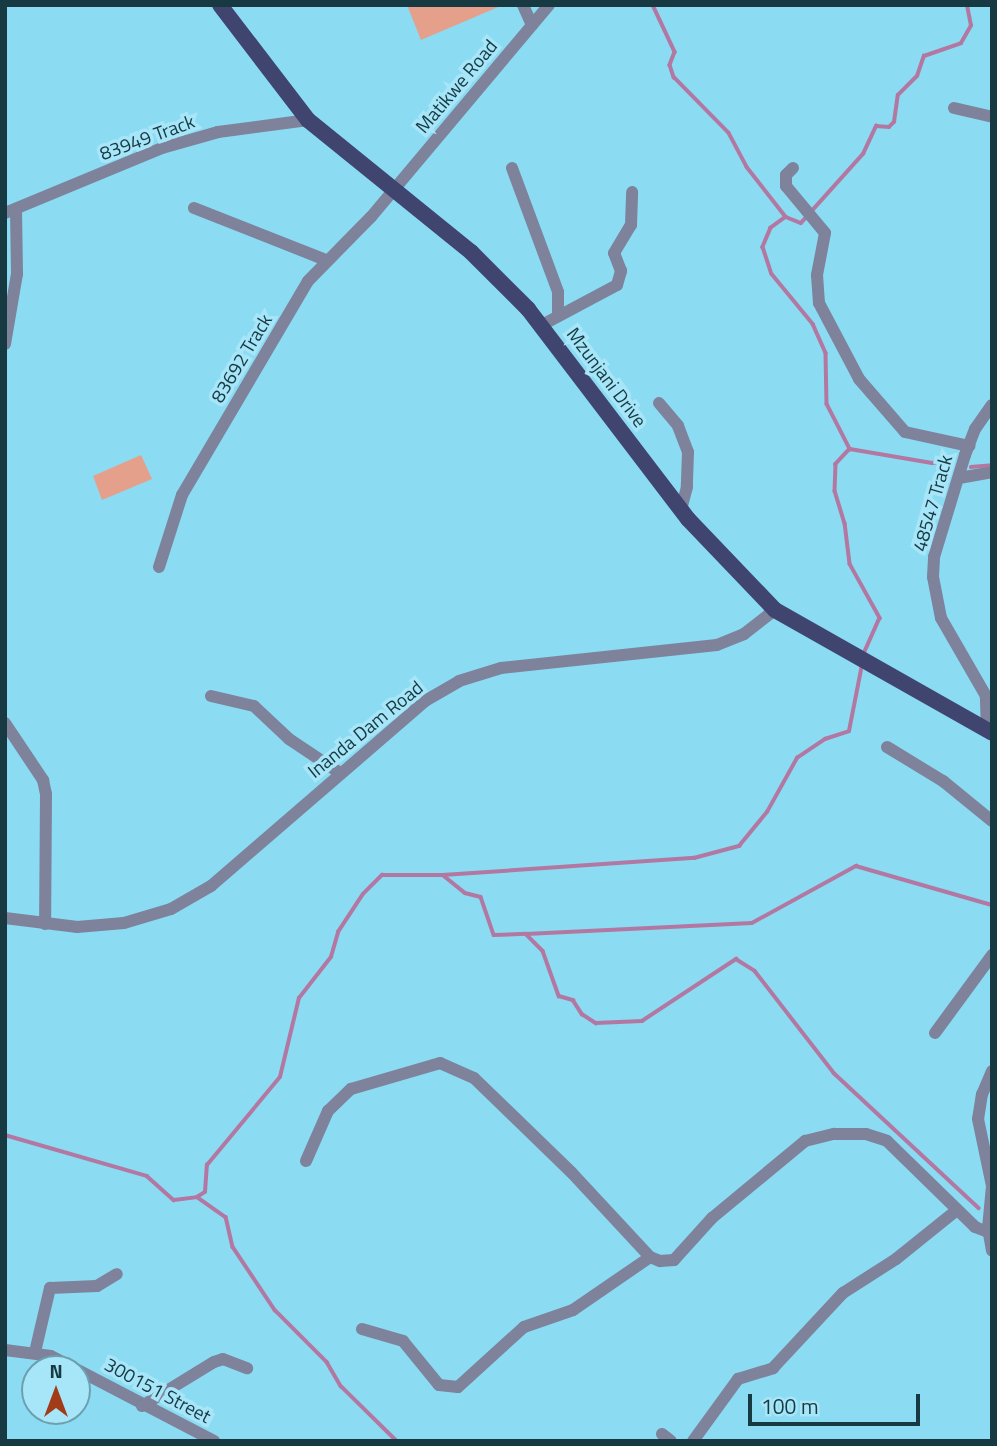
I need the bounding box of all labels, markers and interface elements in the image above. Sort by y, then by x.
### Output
street label: Matikwe Road [410,35,502,137]
street label: 83949 Track [96,109,198,165]
street label: 83692 Track [206,310,276,406]
street label: Mzunjani Drive [562,323,652,431]
street label: 48547 Track [907,452,957,554]
street label: Inanda Dam Road [303,676,427,782]
street label: 300151 Street [101,1352,215,1428]
north arrow [21,1355,91,1425]
text: N [49,1356,63,1385]
scale bar [752,1380,923,1424]
text: 100 m [761,1390,818,1422]

